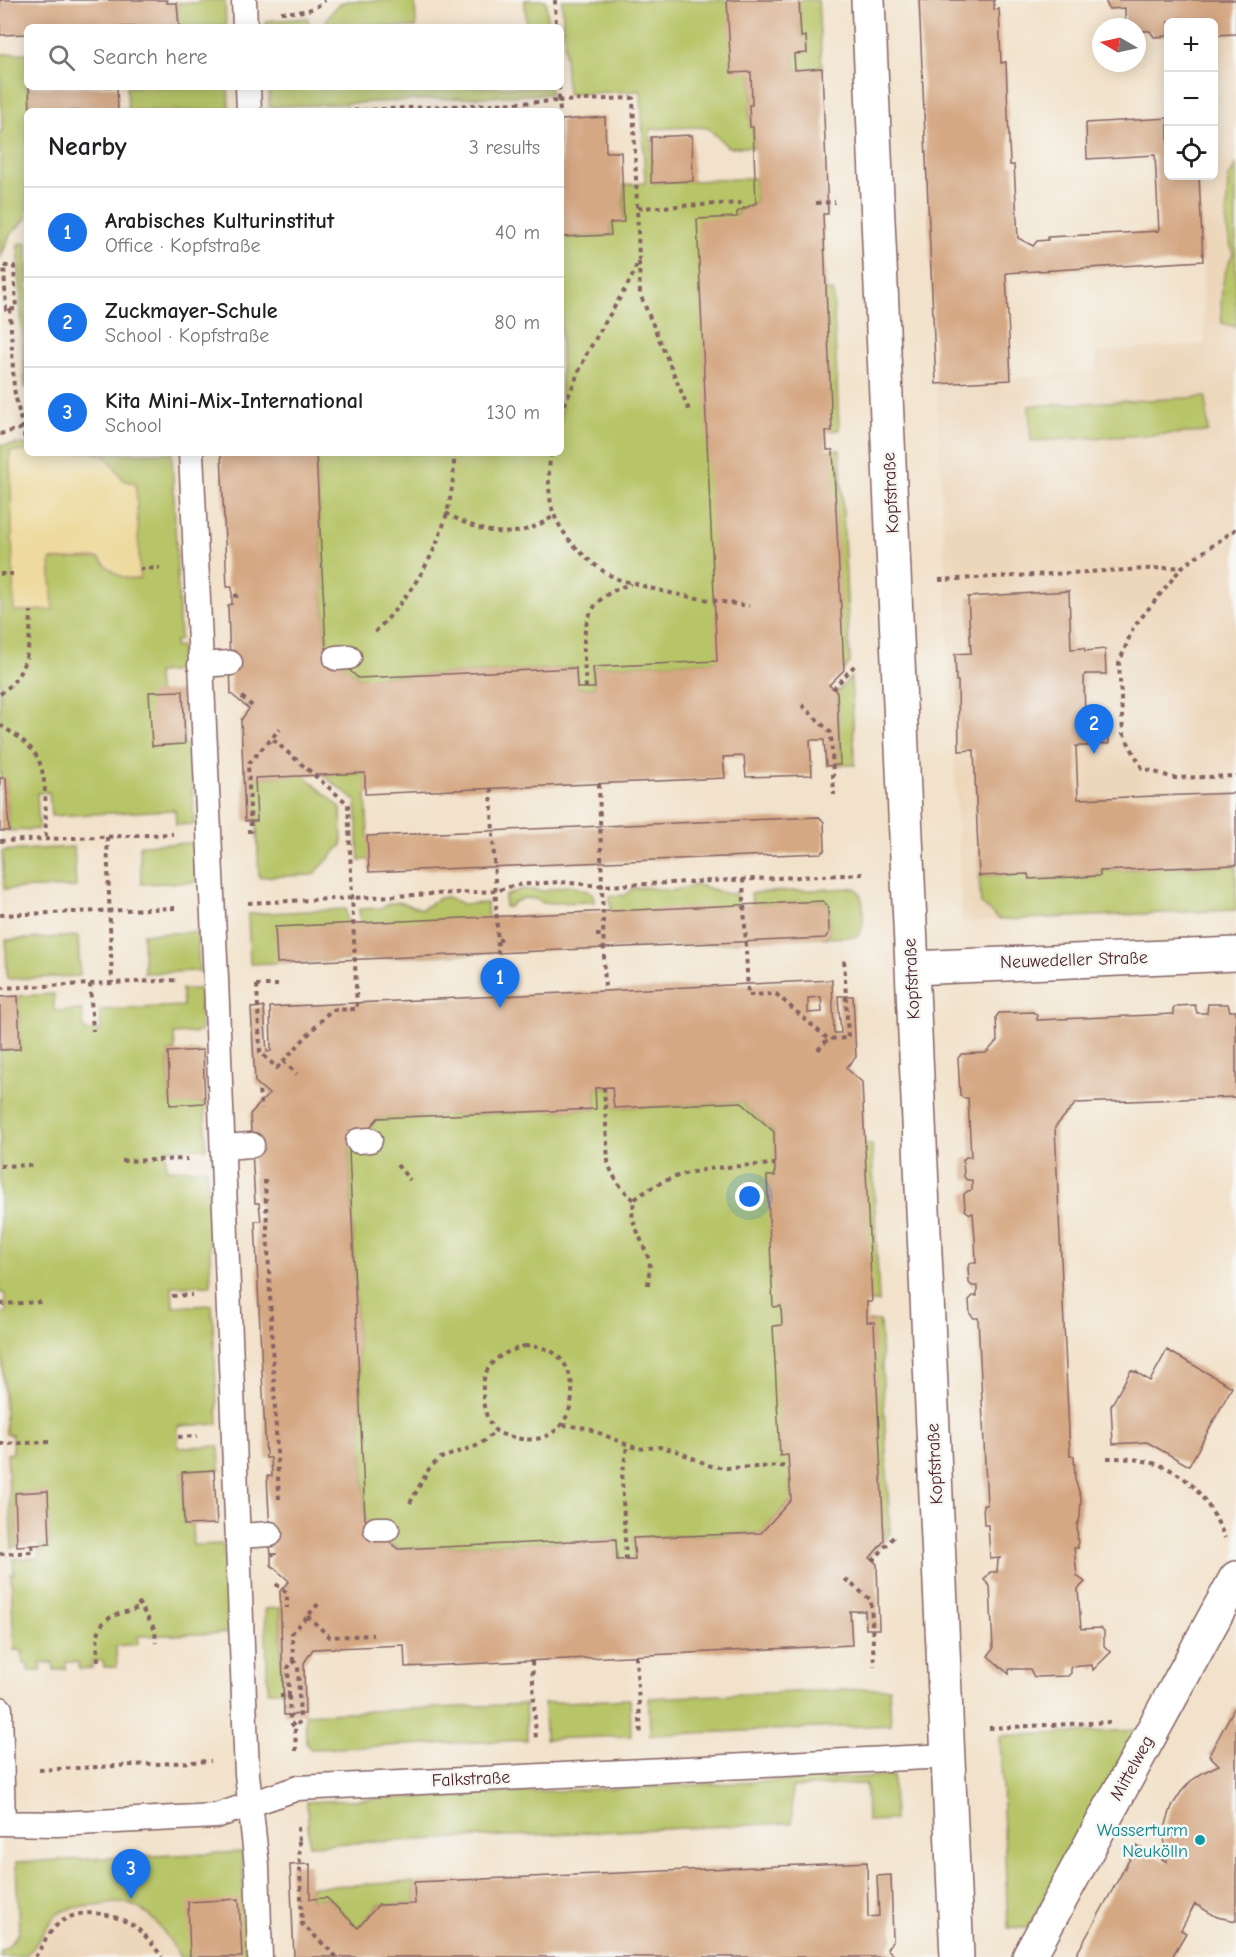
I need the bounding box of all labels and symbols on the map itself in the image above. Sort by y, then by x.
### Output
north arrow [1092,18,1146,72]
street label: Kopfstraße [878,452,904,534]
pin: 2 [1074,704,1114,754]
street label: Kopfstraße [899,938,925,1020]
street label: Neuwedeller Straße [1000,947,1148,973]
pin: 1 [480,958,520,1008]
your location [735,1182,764,1211]
street label: Kopfstraße [922,1423,948,1505]
street label: Mittelweg [1106,1732,1158,1804]
street label: Falkstraße [431,1766,511,1792]
place label: Wasserturm Neukölln [1097,1820,1188,1862]
marker: Wasserturm Neukölln [1193,1833,1207,1847]
pin: 3 [112,1850,150,1899]

